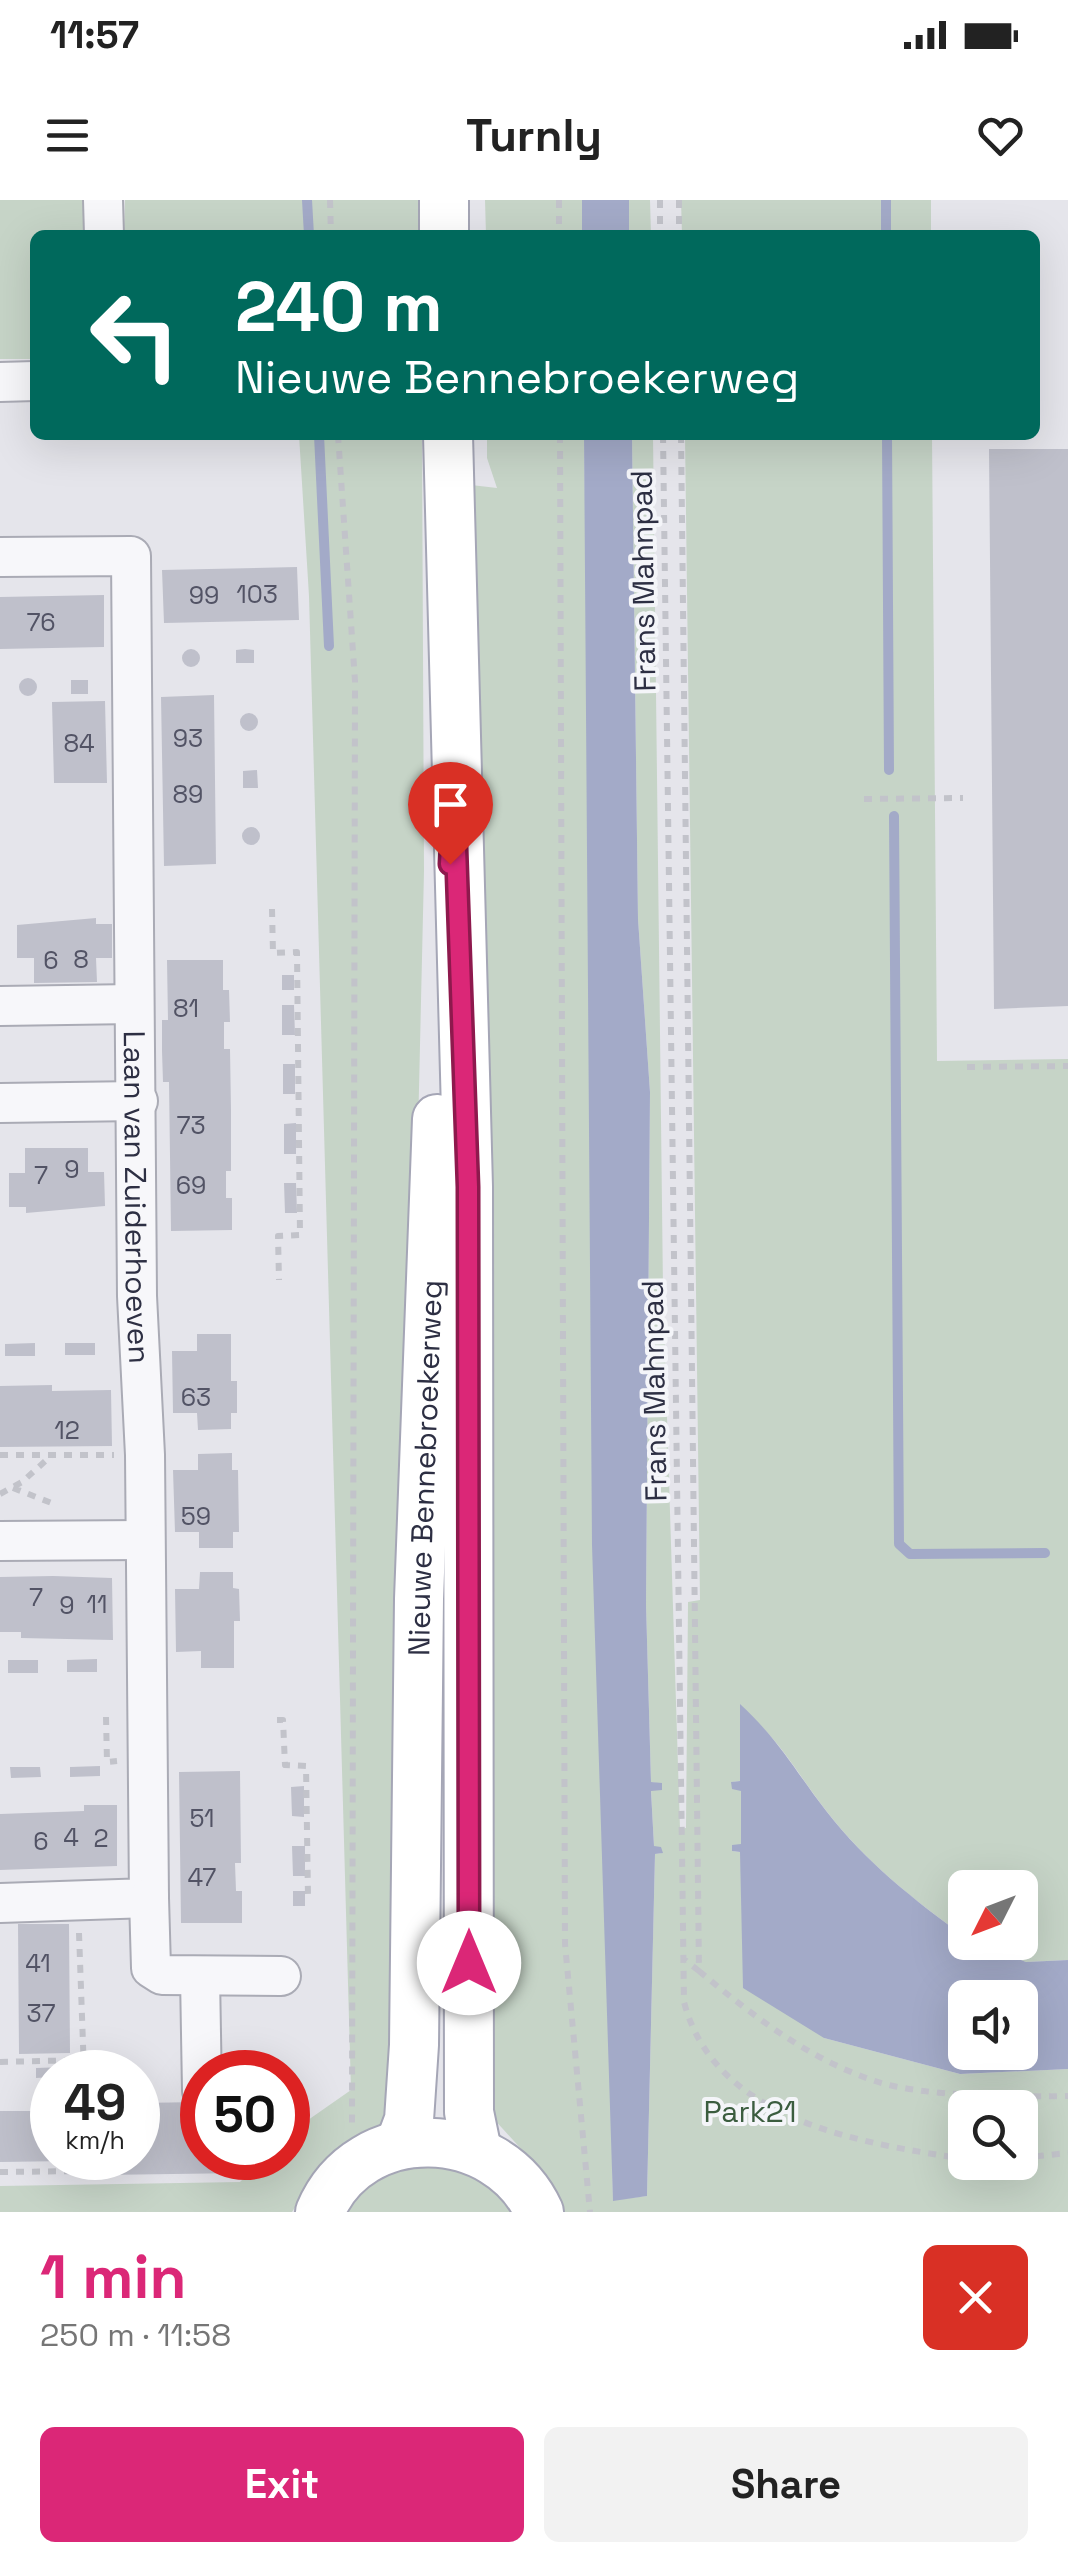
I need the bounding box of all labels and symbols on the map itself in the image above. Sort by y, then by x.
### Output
street label: Frans Mahnpad [622,470,664,692]
house number: 103 [236,578,278,610]
house number: 99 [189,579,219,611]
house number: 76 [26,606,56,638]
house number: 93 [173,722,203,754]
house number: 84 [63,727,95,759]
pin [408,762,493,865]
house number: 89 [173,778,203,810]
house number: 8 [73,943,89,975]
house number: 6 [43,944,59,976]
house number: 81 [173,992,199,1024]
street label: Laan van Zuiderhoeven [115,1030,160,1364]
house number: 73 [176,1109,206,1141]
house number: 9 [64,1153,80,1185]
house number: 7 [34,1159,48,1191]
house number: 69 [176,1169,206,1201]
street label: Nieuwe Bennebroekerweg [399,1279,450,1656]
street label: Frans Mahnpad [633,1280,675,1502]
house number: 63 [181,1381,211,1413]
house number: 12 [54,1414,80,1446]
house number: 59 [181,1500,211,1532]
house number: 7 [29,1581,43,1613]
house number: 11 [87,1588,107,1620]
house number: 9 [59,1589,75,1621]
house number: 51 [189,1802,215,1834]
house number: 4 [63,1821,79,1853]
house number: 2 [93,1822,109,1854]
house number: 6 [33,1825,49,1857]
house number: 47 [188,1861,216,1893]
north arrow [948,1870,1038,1960]
position arrow [417,1911,521,2015]
house number: 41 [25,1947,51,1979]
house number: 37 [26,1997,56,2029]
speed limit sign: 50 [180,2050,310,2180]
park label: Park21 [703,2092,797,2131]

